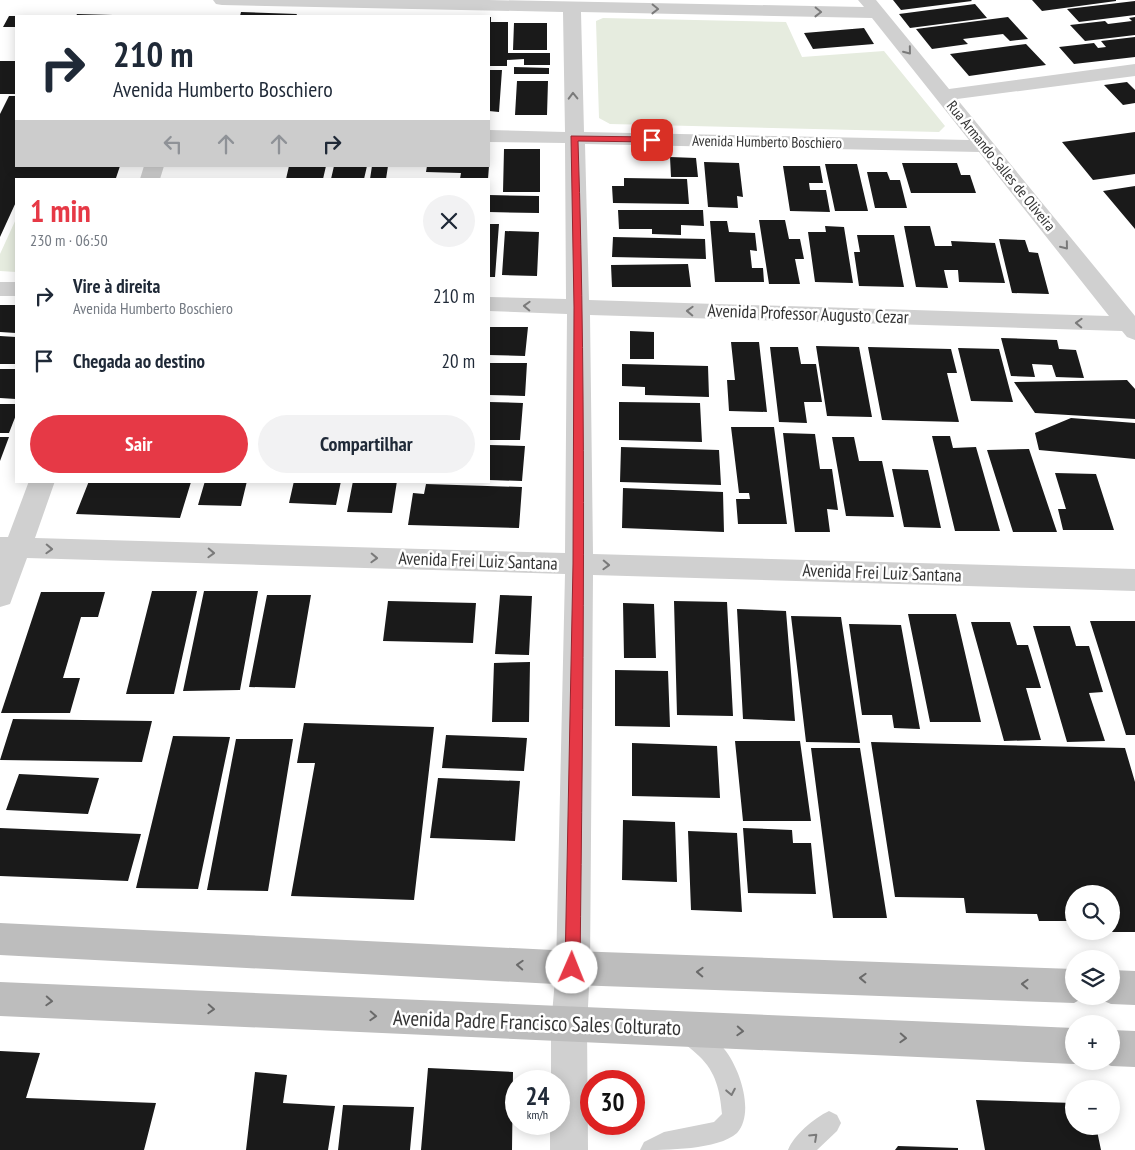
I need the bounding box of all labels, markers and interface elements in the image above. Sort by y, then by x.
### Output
one-way arrow [652,4,659,14]
one-way arrow [814,7,822,17]
text: 210 m [113,31,194,77]
icon: right [30,35,95,100]
one-way arrow [902,46,911,55]
text: Avenida Humberto Boschiero [113,75,333,103]
one-way arrow [568,92,578,100]
street label: Rua Armando Salles de Oliveira [943,97,1060,235]
pin [631,119,673,161]
icon: arrive [638,126,666,154]
icon: left [159,130,187,158]
icon: ahead [212,130,240,158]
icon: ahead [265,130,293,158]
icon: right [318,130,346,158]
street label: Avenida Humberto Boschiero [692,131,842,152]
text: 1 min [30,191,91,230]
button: close [423,195,475,247]
text: 230 m · 06:50 [30,230,108,250]
one-way arrow [1060,240,1069,249]
text: Vire à direita [73,274,160,298]
icon: right [30,282,58,310]
text: 210 m [433,284,475,308]
text: Avenida Humberto Boschiero [73,298,233,318]
street label: Avenida Professor Augusto Cezar [707,298,909,329]
one-way arrow [523,300,531,311]
one-way arrow [685,306,693,316]
one-way arrow [1075,317,1083,328]
icon: arrive [30,347,58,375]
text: Chegada ao destino [73,349,205,373]
text: 20 m [442,349,475,373]
button: Sair [30,415,248,473]
button: Compartilhar [258,415,475,473]
one-way arrow [45,543,53,554]
street label: Avenida Frei Luiz Santana [398,546,558,575]
one-way arrow [207,548,215,559]
one-way arrow [370,553,378,563]
street label: Avenida Frei Luiz Santana [802,558,962,587]
one-way arrow [602,559,610,570]
map controls [1065,885,1120,1135]
button: search [1065,885,1120,940]
position arrow [545,941,597,993]
button: layers [1065,950,1120,1005]
one-way arrow [516,960,524,970]
one-way arrow [696,967,704,978]
one-way arrow [858,973,866,983]
one-way arrow [1021,979,1028,989]
one-way arrow [45,996,53,1007]
one-way arrow [207,1003,215,1014]
street label: Avenida Padre Francisco Sales Colturato [393,1004,681,1041]
one-way arrow [370,1011,378,1022]
button: + [1065,1015,1120,1070]
one-way arrow [737,1025,745,1036]
one-way arrow [899,1033,907,1044]
speed limit sign: 30 [580,1070,645,1135]
text: 24 [526,1080,549,1112]
button: − [1065,1080,1120,1135]
one-way arrow [725,1088,735,1097]
text: km/h [527,1107,548,1122]
one-way arrow [809,1134,818,1143]

